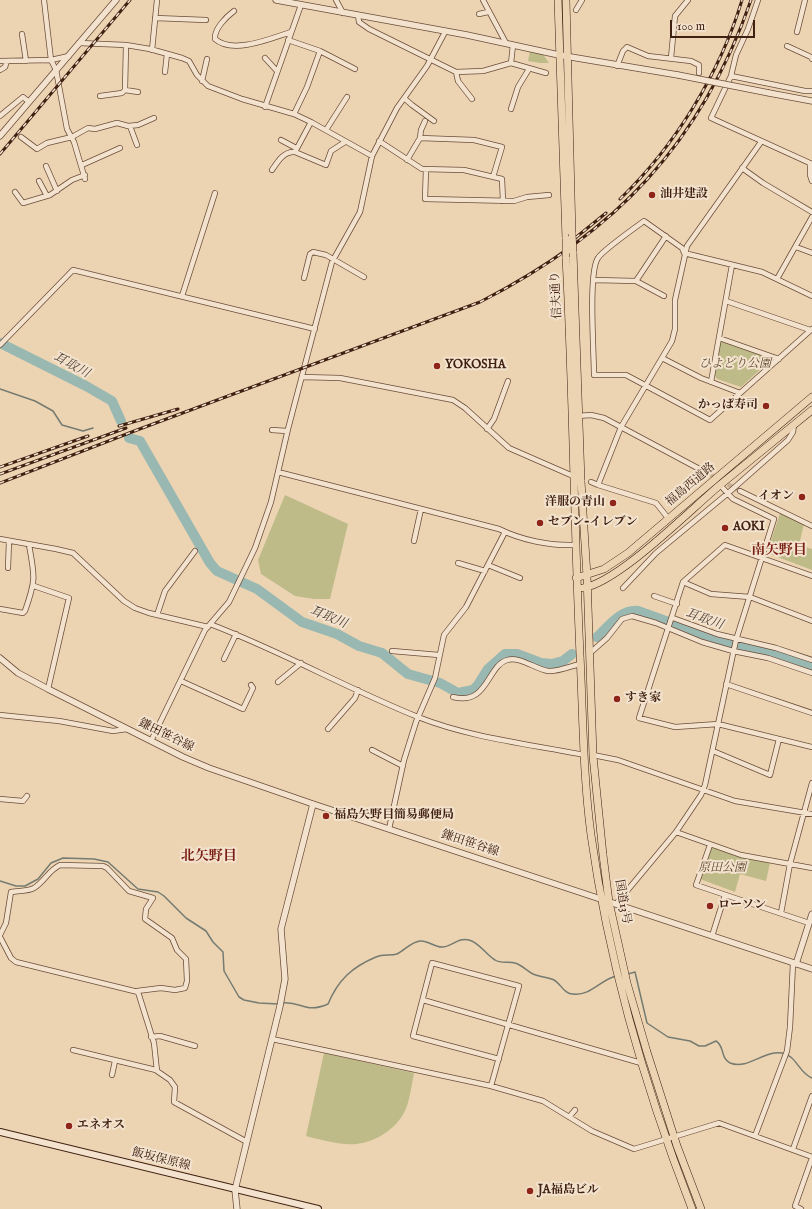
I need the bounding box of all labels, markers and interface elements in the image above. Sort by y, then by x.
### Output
scale bar [672,12,757,38]
text: 100 m [677,19,705,34]
place label: 油井建設 [660,188,708,202]
marker: 油井建設 [647,190,657,200]
street label: 信夫通り [549,271,565,319]
water label: 耳取川 [50,350,92,382]
park label: ひよどり公園 [699,358,771,372]
place label: YOKOSHA [445,359,506,373]
marker: YOKOSHA [432,361,442,371]
place label: かっぱ寿司 [698,399,758,413]
marker: かっぱ寿司 [761,401,771,411]
street label: 福島西道路 [663,460,719,510]
place label: イオン [758,490,794,504]
marker: イオン [797,492,807,502]
place label: 洋服の青山 [545,496,605,510]
marker: 洋服の青山 [608,498,618,508]
place label: セブン-イレブン [548,516,638,530]
marker: セブン-イレブン [535,518,545,528]
place label: AOKI [733,521,765,535]
marker: AOKI [720,523,730,533]
district label: 南矢野目 [751,543,807,559]
water label: 耳取川 [307,603,349,633]
water label: 耳取川 [683,606,725,634]
place label: すき家 [625,692,661,706]
marker: すき家 [612,694,622,704]
street label: 鎌田笹谷線 [136,716,196,756]
place label: 福島矢野目簡易郵便局 [334,809,454,823]
marker: 福島矢野目簡易郵便局 [321,811,331,821]
street label: 鎌田笹谷線 [439,828,501,860]
district label: 北矢野目 [181,849,237,865]
park label: 原田公園 [698,862,746,876]
street label: 国道13号 [611,879,633,925]
place label: ローソン [718,899,766,913]
marker: ローソン [705,901,715,911]
place label: エネオス [77,1119,125,1133]
marker: エネオス [64,1121,74,1131]
street label: 飯坂保原線 [130,1146,192,1174]
place label: JA福島ビル [538,1184,599,1198]
marker: JA福島ビル [525,1186,535,1196]

